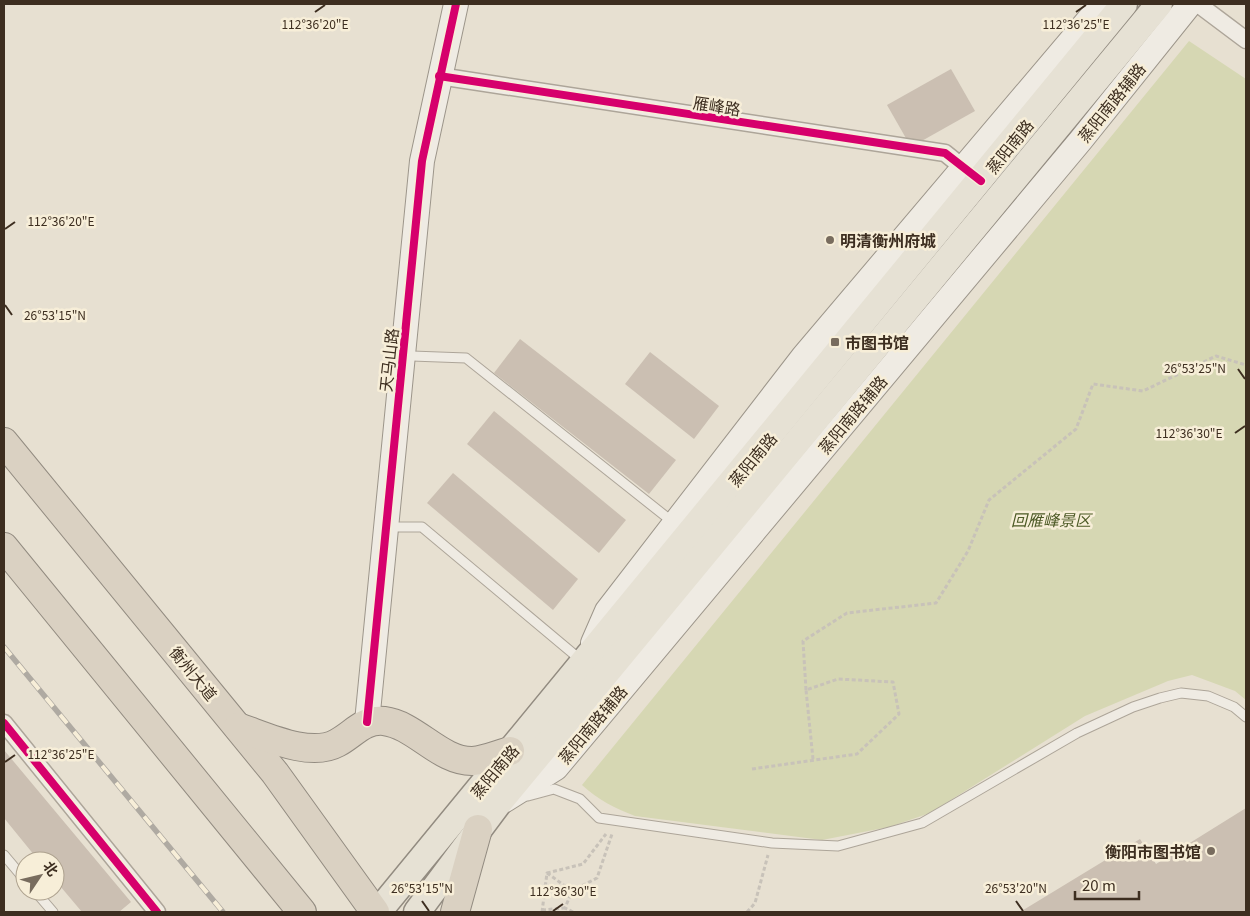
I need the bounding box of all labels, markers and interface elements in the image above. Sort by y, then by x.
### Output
text: 112°36'20"E [281,15,349,32]
text: 112°36'25"E [1042,15,1110,32]
street label: 蒸阳南路辅路 [1071,57,1151,147]
street label: 雁峰路 [691,89,743,121]
street label: 蒸阳南路 [980,114,1038,178]
text: 112°36'20"E [27,212,95,229]
place label: 明清衡州府城 [840,228,936,252]
marker: 明清衡州府城 [824,234,836,246]
text: 26°53'15"N [24,306,86,323]
street label: 天马山路 [373,327,403,393]
place label: 市图书馆 [845,330,909,354]
marker: 市图书馆 [829,336,841,348]
text: 26°53'25"N [1164,359,1226,376]
street label: 蒸阳南路辅路 [812,370,892,458]
text: 112°36'30"E [1155,424,1223,441]
street label: 蒸阳南路 [722,427,782,491]
park label: 回雁峰景区 [1011,507,1093,531]
street label: 衡州大道 [165,641,223,705]
street label: 蒸阳南路辅路 [552,680,632,768]
street label: 蒸阳南路 [464,739,524,803]
text: 112°36'25"E [27,745,95,762]
place label: 衡阳市图书馆 [1105,839,1201,863]
marker: 衡阳市图书馆 [1205,845,1217,857]
north arrow [15,851,65,901]
text: 北 [39,857,64,879]
scale bar [1075,868,1139,900]
text: 20 m [1082,874,1116,895]
text: 26°53'15"N [391,879,453,896]
text: 26°53'20"N [985,879,1047,896]
text: 112°36'30"E [529,882,597,899]

